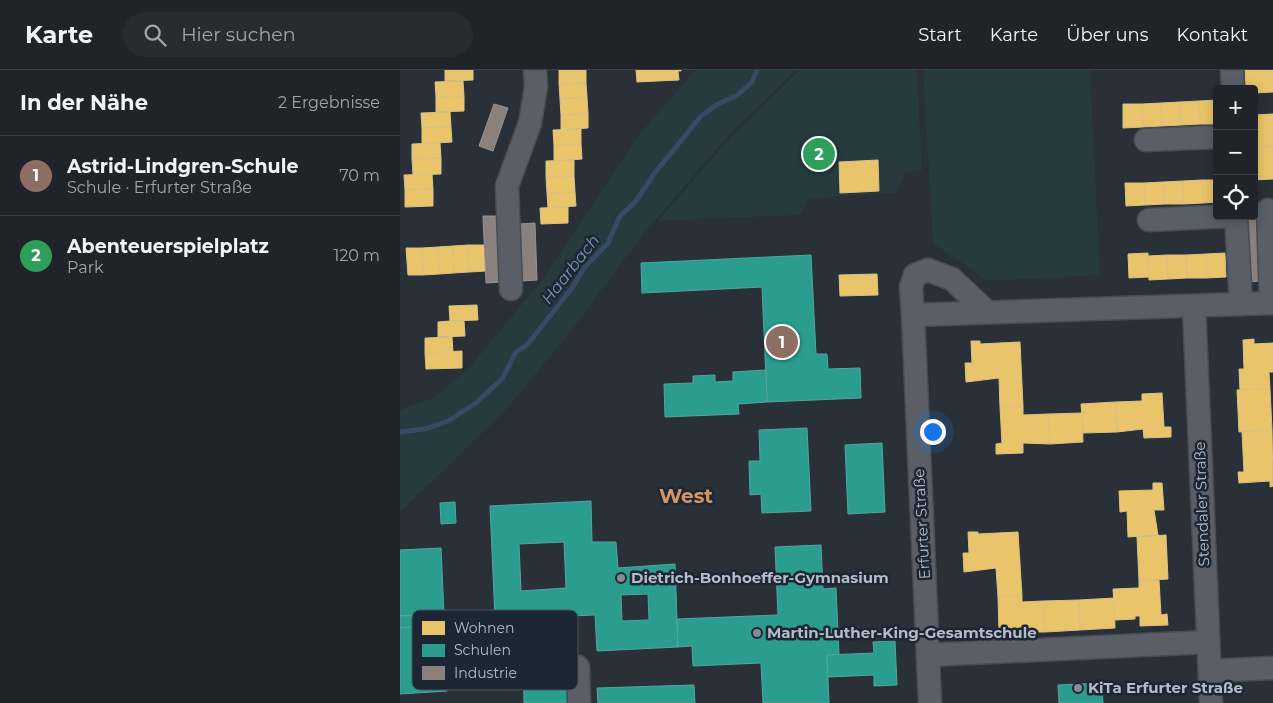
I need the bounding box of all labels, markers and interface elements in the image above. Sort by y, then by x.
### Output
search box [123,12,473,57]
text: Karte [25,20,93,49]
icon: search [141,21,169,49]
text: Hier suchen [181,23,296,46]
text: Start [918,24,962,46]
text: Karte [990,24,1038,46]
text: Über uns [1066,24,1149,46]
text: Kontakt [1177,24,1248,46]
map controls [1213,85,1258,220]
button: + [1213,85,1258,130]
text: In der Nähe [20,90,148,115]
text: 2 Ergebnisse [278,93,380,112]
button: − [1213,130,1258,175]
pin: 2 [803,135,835,173]
text: Astrid-Lindgren-Schule [67,155,298,178]
text: 1 [33,166,39,185]
text: 70 m [339,166,380,185]
button: locate [1213,175,1258,220]
text: Schule · Erfurter Straße [67,178,252,197]
water label: Haarbach [538,231,603,308]
text: Abenteuerspielplatz [67,235,269,258]
text: 2 [31,246,41,265]
text: 120 m [333,246,380,265]
text: Park [67,258,104,277]
pin: 1 [766,323,798,361]
your location [920,419,946,445]
street label: Stendaler Straße [1190,441,1213,567]
street label: Erfurter Straße [909,468,934,580]
district label: West [659,484,713,508]
place label: Dietrich-Bonhoeffer-Gymnasium [631,568,889,587]
marker: Dietrich-Bonhoeffer-Gymnasium [615,572,627,584]
legend [412,610,578,690]
text: Wohnen [454,619,514,637]
place label: Martin-Luther-King-Gesamtschule [767,623,1037,642]
marker: Martin-Luther-King-Gesamtschule [751,627,763,639]
text: Schulen [454,641,511,659]
text: Industrie [454,664,517,682]
place label: KiTa Erfurter Straße [1088,678,1243,697]
marker: KiTa Erfurter Straße [1072,682,1084,694]

